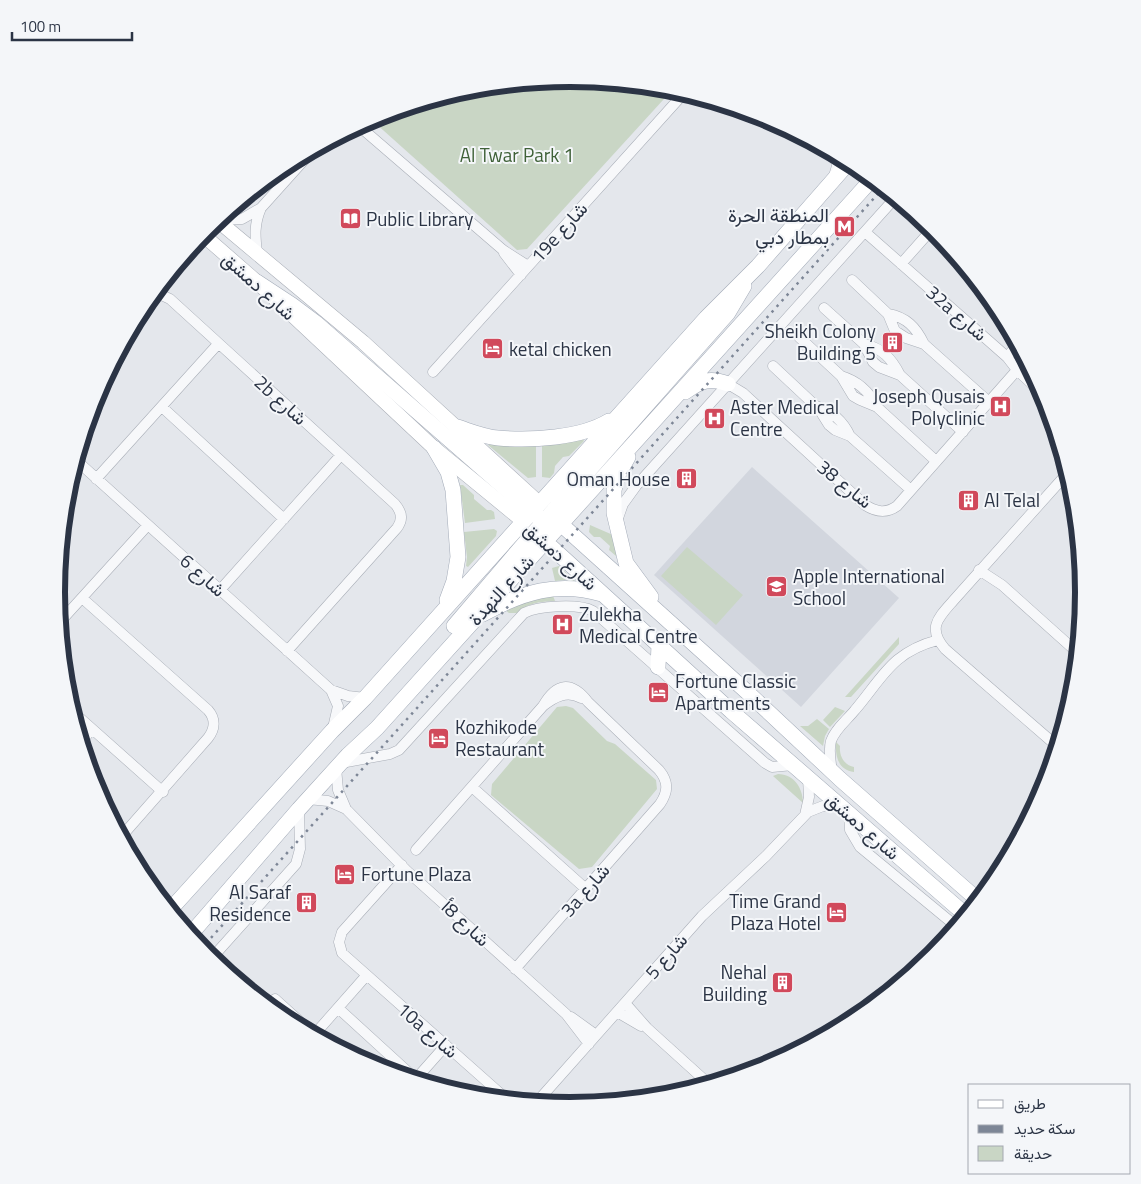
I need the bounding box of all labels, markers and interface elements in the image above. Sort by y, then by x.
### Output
scale bar [12,10,132,42]
text: 100 m [20,15,61,38]
park label: Al Twar Park 1 [460,140,574,169]
street label: 19e شارع [523,195,594,269]
place label: المنطقة الحرة بمطار دبي [728,200,829,253]
place label: Public Library [366,204,473,233]
library icon: Public Library [338,207,362,231]
metro station icon: المنطقة الحرة بمطار دبي [833,214,857,238]
street label: شارع دمشق [216,244,303,327]
street label: 32a شارع [920,278,994,348]
place label: Sheikh Colony Building 5 [764,316,876,367]
building icon: Sheikh Colony Building 5 [880,330,904,354]
place label: ketal chicken [509,334,612,363]
hotel icon: ketal chicken [481,337,505,361]
street label: 2b شارع [248,368,314,432]
place label: Joseph Qusais Polyclinic [873,381,985,432]
place label: Aster Medical Centre [730,392,839,443]
hospital icon: Joseph Qusais Polyclinic [989,395,1013,419]
hospital icon: Aster Medical Centre [702,406,726,430]
street label: شارع 38 [811,452,879,515]
place label: Oman House [566,464,670,493]
building icon: Oman House [674,467,698,491]
place label: Al Telal [984,485,1040,514]
building icon: Al Telal [956,488,980,512]
street label: شارع دمشق [518,514,605,597]
street label: شارع 6 [174,546,233,603]
street label: شارع النهدة [461,548,541,632]
place label: Apple International School [793,561,945,612]
school or university icon: Apple International School [765,575,789,599]
place label: Zulekha Medical Centre [579,599,698,650]
hospital icon: Zulekha Medical Centre [551,613,575,637]
place label: Fortune Classic Apartments [675,666,796,717]
hotel icon: Fortune Classic Apartments [647,680,671,704]
place label: Kozhikode Restaurant [455,712,544,763]
hotel icon: Kozhikode Restaurant [427,726,451,750]
street label: شارع دمشق [820,785,907,866]
street label: 3a شارع [553,857,616,923]
place label: Fortune Plaza [361,859,472,888]
hotel icon: Fortune Plaza [333,862,357,886]
place label: Al Saraf Residence [209,877,292,928]
place label: Time Grand Plaza Hotel [729,886,821,937]
building icon: Al Saraf Residence [295,891,319,915]
street label: شارع 8أ [435,892,497,953]
hotel icon: Time Grand Plaza Hotel [825,900,849,924]
street label: شارع 5 [637,926,694,985]
place label: Nehal Building [702,957,767,1008]
building icon: Nehal Building [771,971,795,995]
street label: 10a شارع [391,995,465,1065]
legend [968,1084,1131,1174]
text: طريق [1014,1092,1046,1115]
text: سكة حديد [1014,1117,1075,1140]
text: حديقة [1014,1142,1052,1165]

